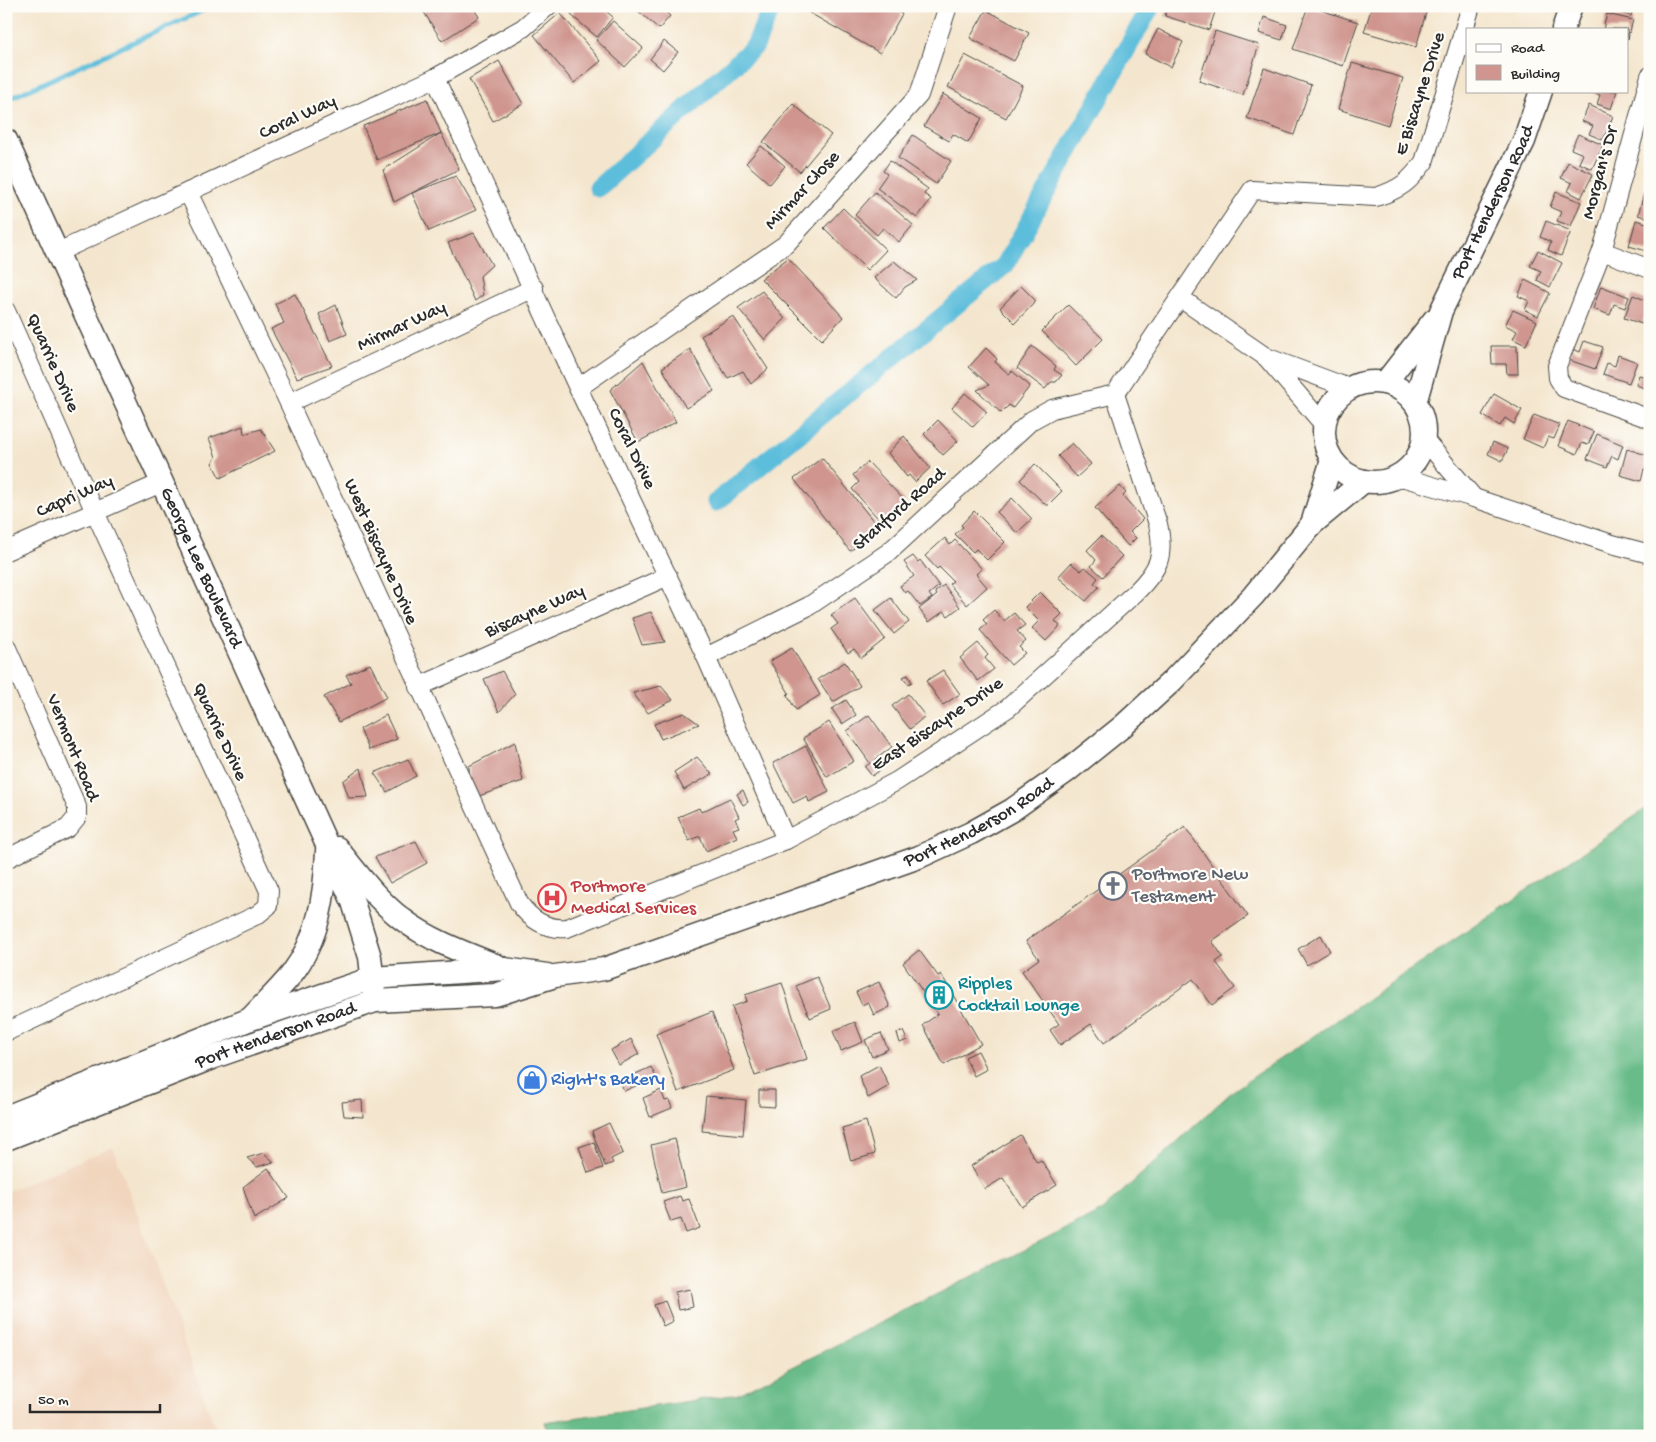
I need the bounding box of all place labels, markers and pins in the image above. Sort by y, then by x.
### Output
place label: Portmore New Testament [1131,864,1248,909]
church icon: Portmore New Testament [1098,871,1128,901]
place label: Portmore Medical Services [570,876,697,921]
hospital icon: Portmore Medical Services [537,883,567,913]
place label: Ripples Cocktail Lounge [958,973,1080,1018]
building icon: Ripples Cocktail Lounge [924,980,954,1010]
shop icon: Right's Bakery [517,1065,547,1095]
place label: Right's Bakery [551,1069,665,1092]

